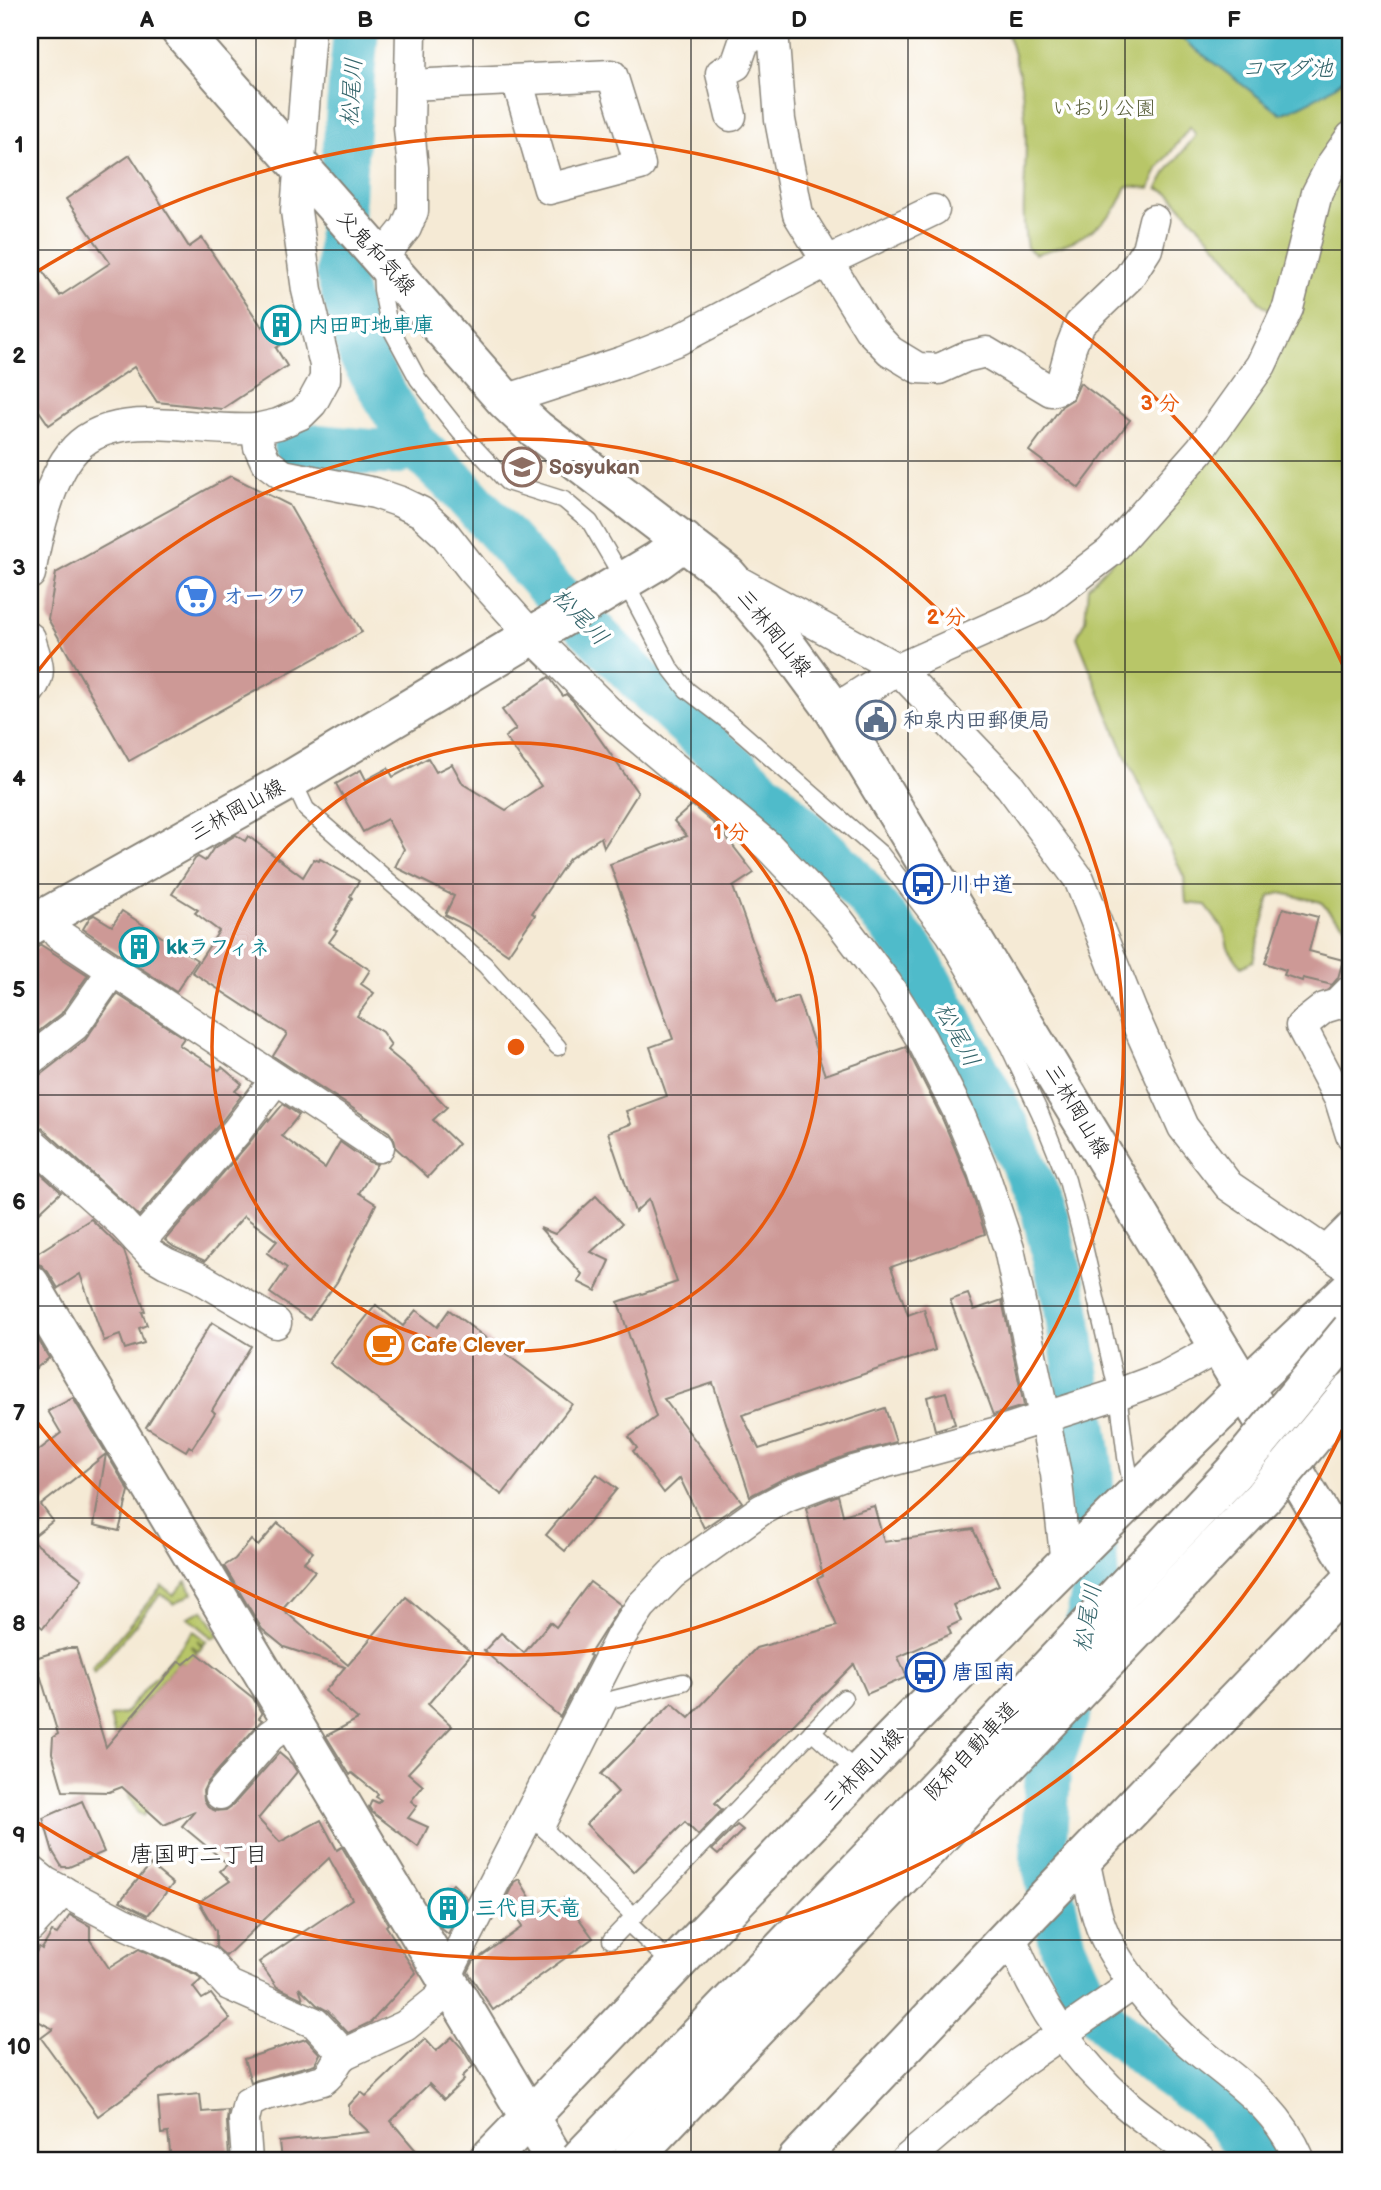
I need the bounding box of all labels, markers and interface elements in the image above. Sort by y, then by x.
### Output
text: A [139,6,155,34]
text: B [357,6,373,34]
text: C [574,6,590,34]
text: D [791,6,807,34]
text: E [1009,6,1024,34]
text: F [1227,6,1241,34]
water label: コマダ池 [1241,55,1334,83]
water label: 松尾川 [336,57,368,127]
park label: いおり公園 [1052,96,1156,121]
text: 1 [14,131,24,159]
street label: 父鬼和気線 [332,206,420,300]
building icon: 内田町地車庫 [260,304,302,346]
place label: 内田町地車庫 [308,313,434,338]
text: 2 [12,342,26,370]
text: 3 分 [1141,391,1179,416]
school or university icon: Sosyukan [501,446,543,488]
place label: Sosyukan [549,455,640,480]
text: 3 [12,554,26,582]
supermarket icon: オークワ [175,575,217,617]
water label: 松尾川 [546,582,614,652]
place label: オークワ [223,584,307,609]
street label: 三林岡山線 [731,584,817,682]
text: 2 分 [926,605,966,630]
public building icon: 和泉内田郵便局 [855,699,897,741]
place label: 和泉内田郵便局 [903,708,1050,733]
text: 4 [12,765,26,793]
street label: 三林岡山線 [185,774,289,846]
text: 1 分 [713,820,749,845]
bus stop icon: 川中道 [902,863,944,905]
place label: 川中道 [950,872,1013,897]
building icon: kkラフィネ [118,926,160,968]
place label: kkラフィネ [166,935,270,960]
text: 5 [12,976,26,1004]
water label: 松尾川 [928,998,986,1072]
centre of rings [504,1035,528,1059]
street label: 三林岡山線 [1039,1060,1115,1162]
text: 6 [12,1188,26,1216]
cafe icon: Cafe Clever [363,1324,405,1366]
place label: Cafe Clever [411,1333,526,1358]
text: 7 [13,1399,26,1427]
water label: 松尾川 [1068,1582,1108,1654]
text: 8 [12,1610,26,1638]
bus stop icon: 唐国南 [904,1651,946,1693]
place label: 唐国南 [952,1660,1015,1685]
street label: 阪和自動車道 [919,1696,1023,1806]
street label: 三林岡山線 [818,1724,908,1816]
text: 9 [12,1822,26,1850]
district label: 唐国町二丁目 [130,1841,268,1869]
building icon: 三代目天竜 [427,1887,469,1929]
place label: 三代目天竜 [475,1896,580,1921]
text: 10 [7,2033,31,2061]

